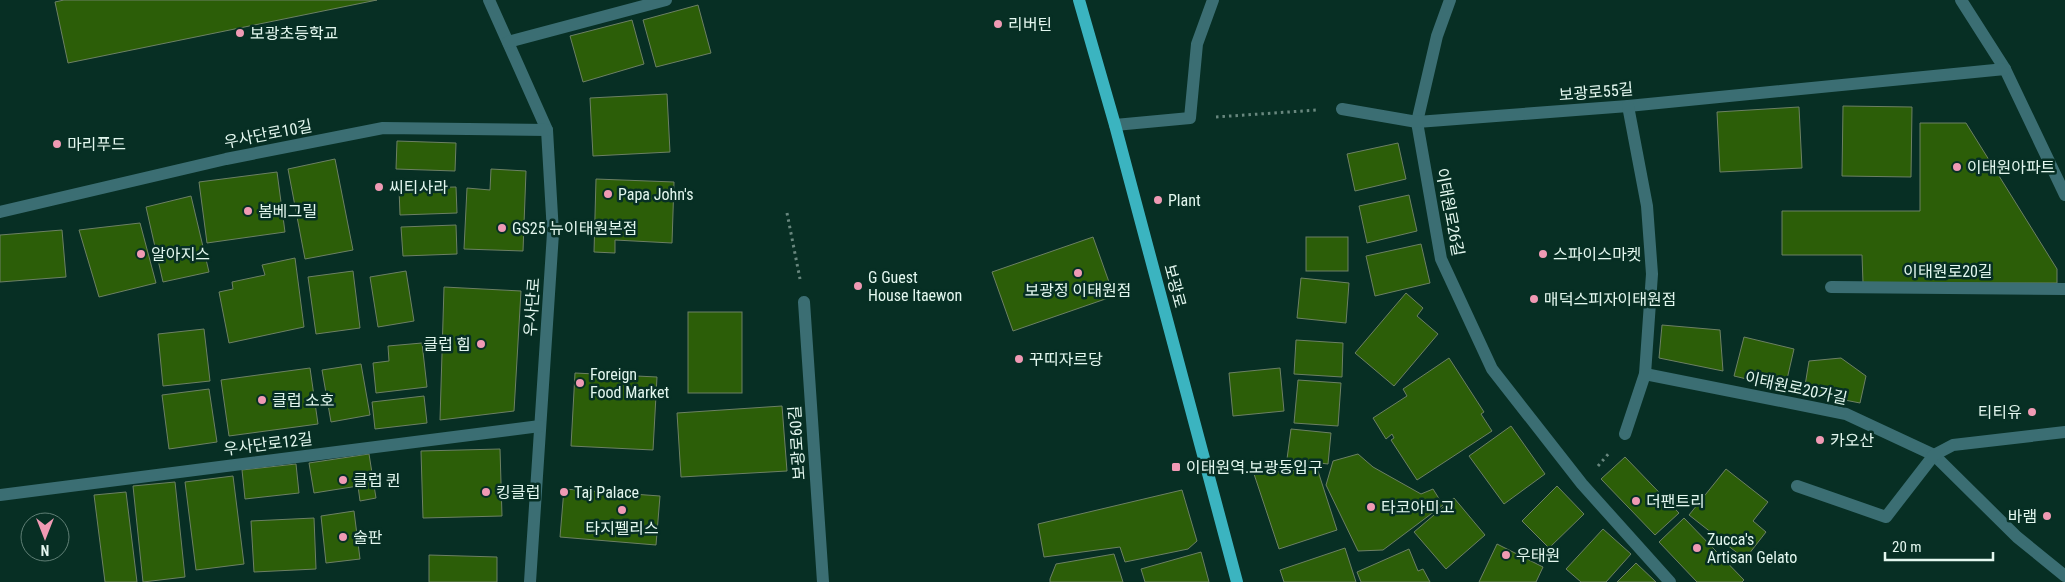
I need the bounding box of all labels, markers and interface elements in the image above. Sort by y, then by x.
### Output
place label: 리버틴 [1008,15,1052,34]
marker: 리버틴 [992,18,1004,30]
place label: 보광초등학교 [250,24,338,43]
marker: 보광초등학교 [234,27,246,39]
street label: 보광로55길 [1558,79,1634,105]
street label: 우사단로10길 [222,116,314,152]
place label: 마리푸드 [67,135,126,154]
marker: 마리푸드 [51,138,63,150]
place label: 이태원아파트 [1967,158,2055,177]
marker: 이태원아파트 [1951,161,1963,173]
street label: 이태원로26길 [1432,166,1468,258]
place label: 씨티사라 [389,178,448,197]
marker: 씨티사라 [373,181,385,193]
place label: Papa John's [618,185,694,204]
marker: Papa John's [602,188,614,200]
place label: Plant [1168,191,1201,210]
marker: Plant [1152,194,1164,206]
place label: 봄베그릴 [258,202,317,221]
marker: 봄베그릴 [242,205,254,217]
place label: GS25 뉴이태원본점 [512,219,638,238]
marker: GS25 뉴이태원본점 [496,222,508,234]
place label: 알아지스 [151,245,210,264]
place label: 스파이스마켓 [1553,245,1641,264]
marker: 알아지스 [135,248,147,260]
marker: 스파이스마켓 [1537,248,1549,260]
street label: 보광로 [1160,262,1190,310]
street label: 이태원로20길 [1903,262,1993,281]
marker: 보광정 이태원점 [1072,267,1084,279]
place label: G Guest House Itaewon [868,268,962,305]
street label: 우사단로 [520,277,544,337]
marker: G Guest House Itaewon [852,280,864,292]
place label: 보광정 이태원점 [1025,281,1131,300]
place label: 매덕스피자이태원점 [1544,290,1676,309]
marker: 매덕스피자이태원점 [1528,293,1540,305]
place label: 클럽 힘 [423,335,471,354]
marker: 클럽 힘 [475,338,487,350]
place label: 꾸띠자르당 [1029,350,1103,369]
marker: 꾸띠자르당 [1013,353,1025,365]
place label: Foreign Food Market [590,365,669,402]
street label: 이태원로20가길 [1743,368,1849,408]
marker: Foreign Food Market [574,377,586,389]
place label: 클럽 소호 [272,391,335,410]
marker: 클럽 소호 [256,394,268,406]
place label: 티티유 [1978,403,2022,422]
street label: 보광로60길 [785,405,809,481]
marker: 티티유 [2026,406,2038,418]
street label: 우사단로12길 [222,429,314,459]
place label: 카오산 [1830,431,1874,450]
marker: 카오산 [1814,434,1826,446]
place label: 이태원역.보광동입구 [1186,458,1323,477]
marker: 이태원역.보광동입구 [1170,461,1182,473]
place label: 클럽 퀸 [353,471,401,490]
marker: 클럽 퀸 [337,474,349,486]
place label: 킹클럽 [496,483,540,502]
place label: Taj Palace [574,483,639,502]
marker: 킹클럽 [480,486,492,498]
marker: Taj Palace [558,486,570,498]
place label: 더팬트리 [1646,492,1705,511]
marker: 더팬트리 [1630,495,1642,507]
place label: 타코아미고 [1381,498,1455,517]
marker: 타코아미고 [1365,501,1377,513]
marker: 타지펠리스 [616,504,628,516]
place label: 바램 [2008,507,2037,526]
marker: 바램 [2041,510,2053,522]
north arrow [20,512,70,562]
place label: 타지펠리스 [585,519,659,538]
place label: 술판 [353,528,383,547]
place label: Zucca's Artisan Gelato [1707,530,1797,567]
scale bar [1885,530,1992,562]
marker: 술판 [337,531,349,543]
text: 20 m [1892,538,1922,556]
text: N [41,542,49,558]
marker: Zucca's Artisan Gelato [1691,542,1703,554]
place label: 우태원 [1516,546,1560,565]
marker: 우태원 [1500,549,1512,561]

